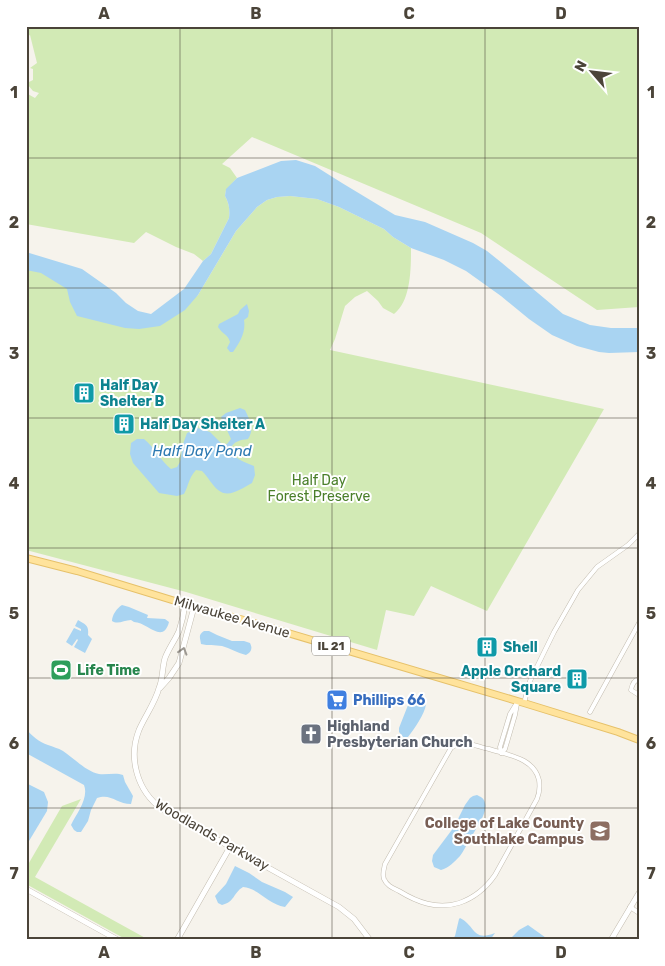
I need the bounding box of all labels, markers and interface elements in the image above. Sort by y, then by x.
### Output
text: A [98,4,110,23]
text: B [250,4,262,23]
text: C [403,4,415,23]
text: D [555,4,567,23]
north arrow [568,48,618,98]
text: N [571,58,591,75]
text: 1 [10,83,18,102]
text: 1 [647,83,655,102]
text: 2 [9,213,19,232]
text: 2 [646,213,656,232]
text: 3 [9,344,19,363]
text: 3 [646,344,656,363]
place label: Half Day Shelter B [100,377,165,410]
building icon: Half Day Shelter B [72,381,96,405]
building icon: Half Day Shelter A [112,412,136,436]
place label: Half Day Shelter A [140,416,265,433]
water label: Half Day Pond [152,442,253,460]
park label: Half Day Forest Preserve [268,472,371,505]
text: 4 [9,474,20,493]
text: 4 [646,474,657,493]
street label: Milwaukee Avenue [172,592,292,642]
text: 5 [9,604,19,623]
text: 5 [646,604,656,623]
building icon: Shell [475,635,499,659]
road number: IL 21 [312,636,350,656]
place label: Shell [503,639,538,656]
one-way arrow [177,647,187,655]
sports icon: Life Time [49,658,73,682]
place label: Life Time [77,662,140,679]
place label: Apple Orchard Square [461,663,561,696]
building icon: Apple Orchard Square [565,667,589,691]
supermarket icon: Phillips 66 [325,688,349,712]
place label: Phillips 66 [353,692,425,709]
place label: Highland Presbyterian Church [327,718,473,751]
church icon: Highland Presbyterian Church [299,722,323,746]
text: 6 [9,734,19,753]
text: 6 [646,734,656,753]
street label: Woodlands Parkway [152,795,272,875]
place label: College of Lake County Southlake Campus [425,815,585,848]
school or university icon: College of Lake County Southlake Campus [588,819,612,843]
text: 7 [9,864,19,883]
text: 7 [646,864,656,883]
text: A [98,943,110,962]
text: B [250,943,262,962]
text: C [403,943,415,962]
text: D [555,943,567,962]

